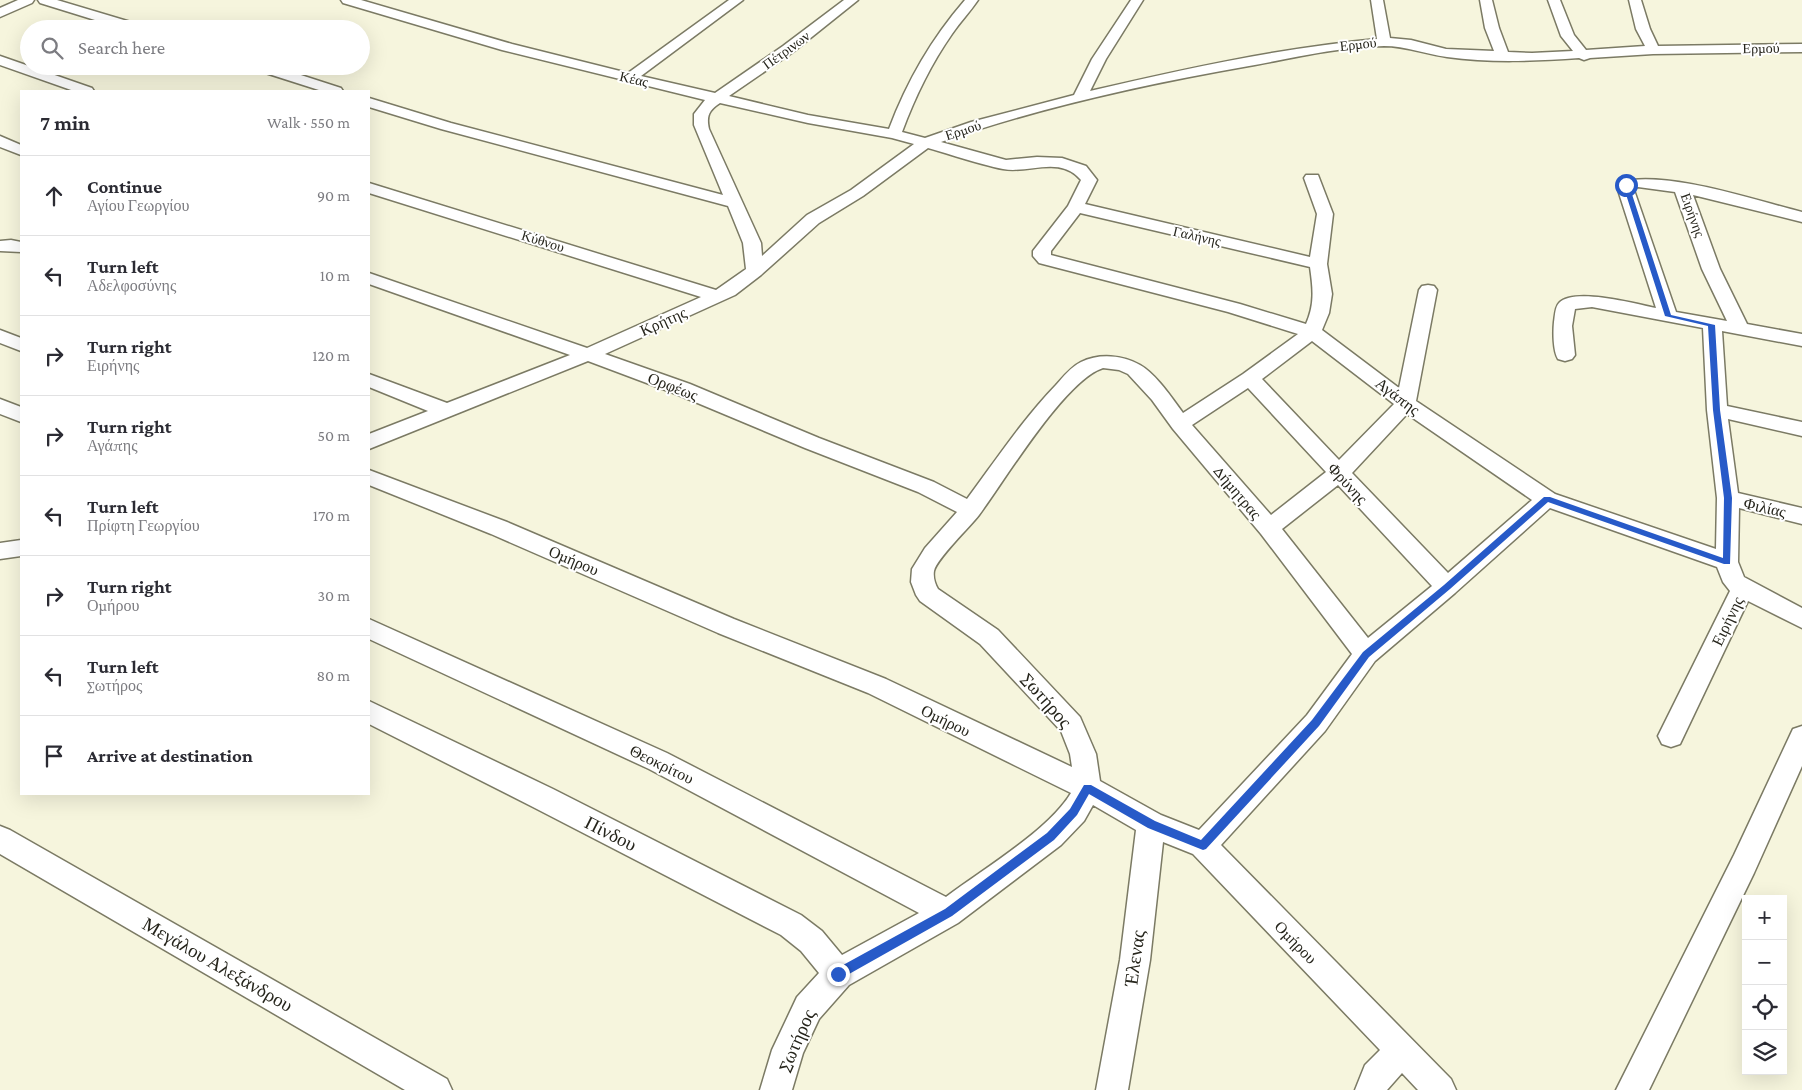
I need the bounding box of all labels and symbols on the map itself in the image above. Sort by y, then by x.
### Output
street label: Πέτρινων [759,28,813,72]
street label: Ερμού [1339,34,1377,54]
street label: Ερμού [1742,40,1780,56]
street label: Κέας [618,68,650,90]
street label: Ερμού [943,117,983,143]
route start [1615,174,1638,197]
street label: Ειρήνης [1678,191,1709,240]
street label: Γαλήνης [1172,223,1223,249]
street label: Κύθνου [520,227,566,255]
street label: Κρήτης [637,303,690,340]
street label: Ορφέως [645,369,701,405]
street label: Αγάπης [1372,374,1424,420]
street label: Φρύνης [1324,459,1371,508]
street label: Δήμητρας [1210,462,1265,524]
street label: Φιλίας [1742,494,1788,521]
street label: Ομήρου [546,542,601,579]
street label: Ειρήνης [1708,593,1748,649]
street label: Σωτήρος [1017,669,1076,732]
street label: Ομήρου [918,701,973,741]
street label: Θεοκρίτου [627,742,697,788]
street label: Πίνδου [581,812,640,855]
street label: Μεγάλου Αλεξάνδρου [139,913,296,1016]
street label: Ομήρου [1271,918,1320,968]
street label: Έλενας [1120,928,1149,988]
route end [827,963,850,986]
street label: Σωτήρος [773,1005,820,1075]

